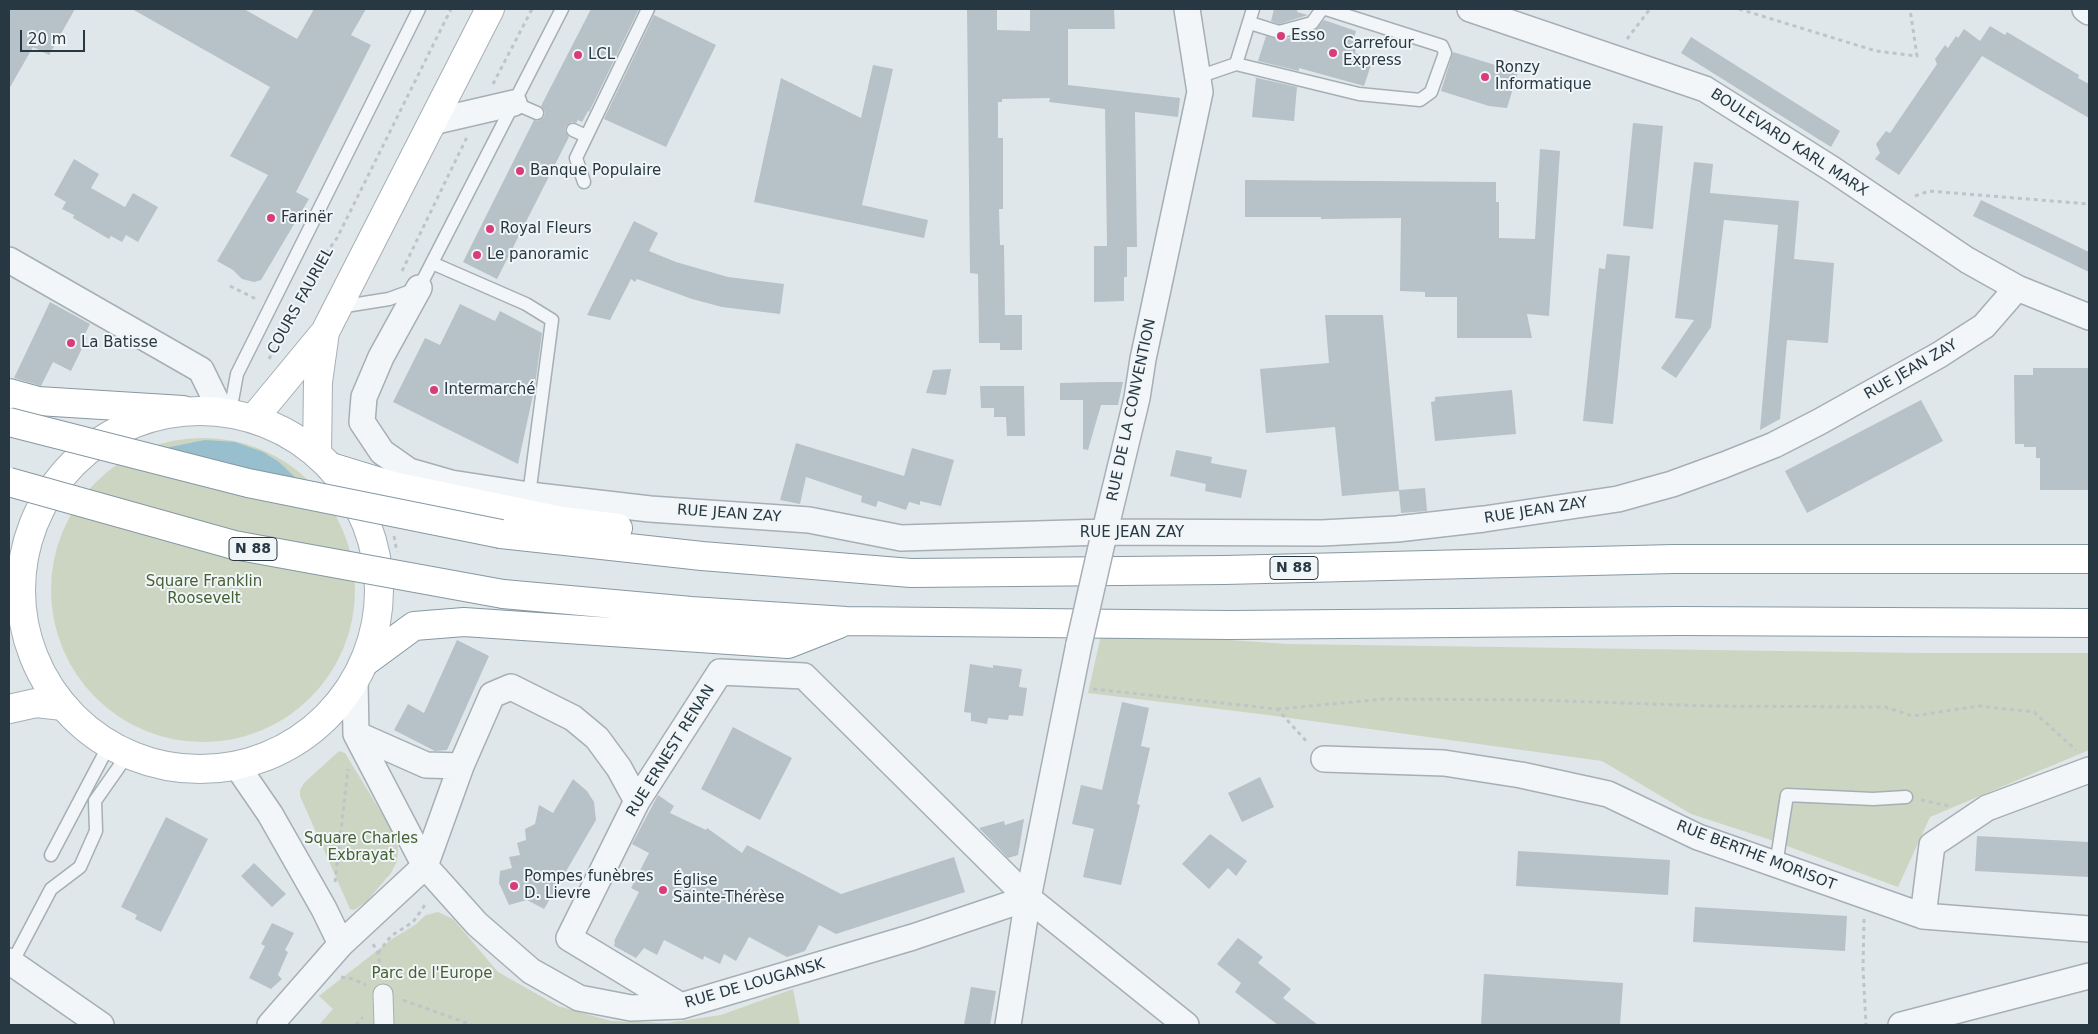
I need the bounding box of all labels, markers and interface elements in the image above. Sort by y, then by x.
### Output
scale bar [22,20,88,52]
place label: Esso [1291,27,1325,45]
text: 20 m [28,30,66,48]
marker: Esso [1275,30,1287,42]
place label: Carrefour Express [1343,35,1414,70]
place label: LCL [588,46,615,64]
marker: Carrefour Express [1327,47,1339,59]
marker: LCL [572,49,584,61]
place label: Ronzy Informatique [1495,59,1591,94]
marker: Ronzy Informatique [1479,71,1491,83]
street label: BOULEVARD KARL MARX [1707,85,1871,201]
place label: Banque Populaire [530,162,661,180]
marker: Banque Populaire [514,165,526,177]
place label: Farinër [281,209,333,227]
marker: Farinër [265,212,277,224]
place label: Royal Fleurs [500,220,591,238]
marker: Royal Fleurs [484,223,496,235]
street label: COURS FAURIEL [264,245,338,357]
place label: Le panoramic [487,246,589,264]
marker: Le panoramic [471,249,483,261]
street label: RUE DE LA CONVENTION [1104,317,1160,503]
place label: La Batisse [81,334,158,352]
street label: RUE JEAN ZAY [1861,336,1961,404]
marker: La Batisse [65,337,77,349]
place label: Intermarché [444,381,536,399]
marker: Intermarché [428,384,440,396]
street label: RUE JEAN ZAY [1483,494,1589,528]
street label: RUE JEAN ZAY [676,501,782,527]
street label: RUE JEAN ZAY [1080,524,1184,542]
road number: N 88 [229,538,277,560]
road number: N 88 [1270,556,1318,580]
park label: Square Franklin Roosevelt [146,573,262,608]
street label: RUE ERNEST RENAN [623,682,719,820]
street label: RUE BERTHE MORISOT [1674,817,1838,895]
park label: Square Charles Exbrayat [304,830,418,865]
place label: Pompes funèbres D. Lievre [524,868,654,903]
place label: Église Sainte-Thérèse [673,872,785,907]
marker: Pompes funèbres D. Lievre [508,880,520,892]
marker: Église Sainte-Thérèse [657,884,669,896]
street label: RUE DE LOUGANSK [683,955,827,1013]
park label: Parc de l'Europe [372,965,492,983]

